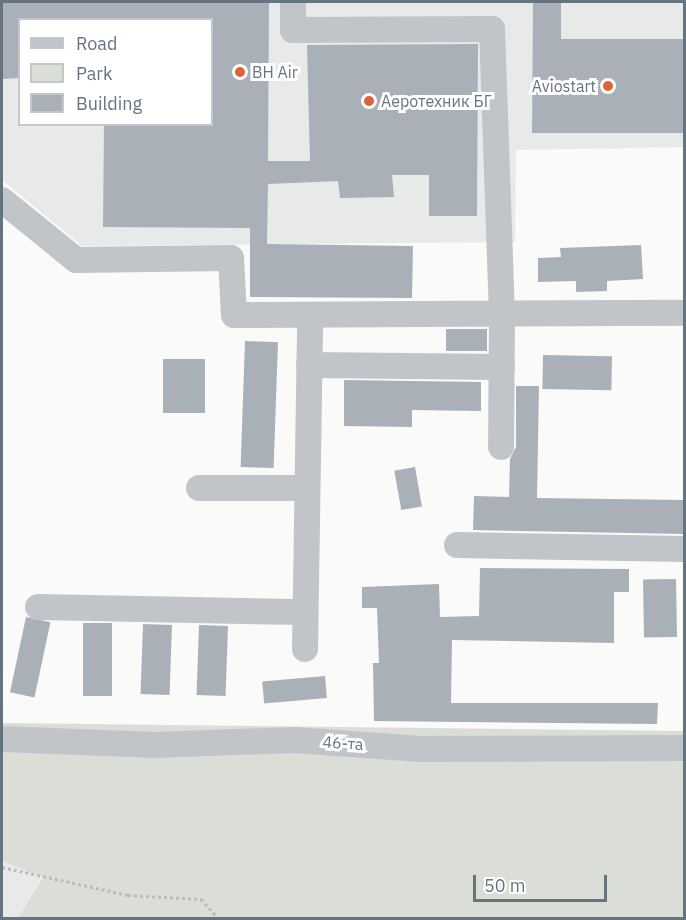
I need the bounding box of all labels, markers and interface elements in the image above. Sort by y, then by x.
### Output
legend [18,18,213,126]
text: Road [76,32,117,55]
text: Park [76,62,112,85]
place label: BH Air [252,62,298,82]
marker: BH Air [233,65,247,79]
place label: Aviostart [532,76,596,96]
marker: Aviostart [601,79,615,93]
place label: Аеротехник БГ [381,91,492,111]
text: Building [76,92,142,115]
marker: Аеротехник БГ [362,94,376,108]
street label: 46-та [322,732,364,754]
scale bar [476,863,610,901]
text: 50 m [484,874,526,897]

